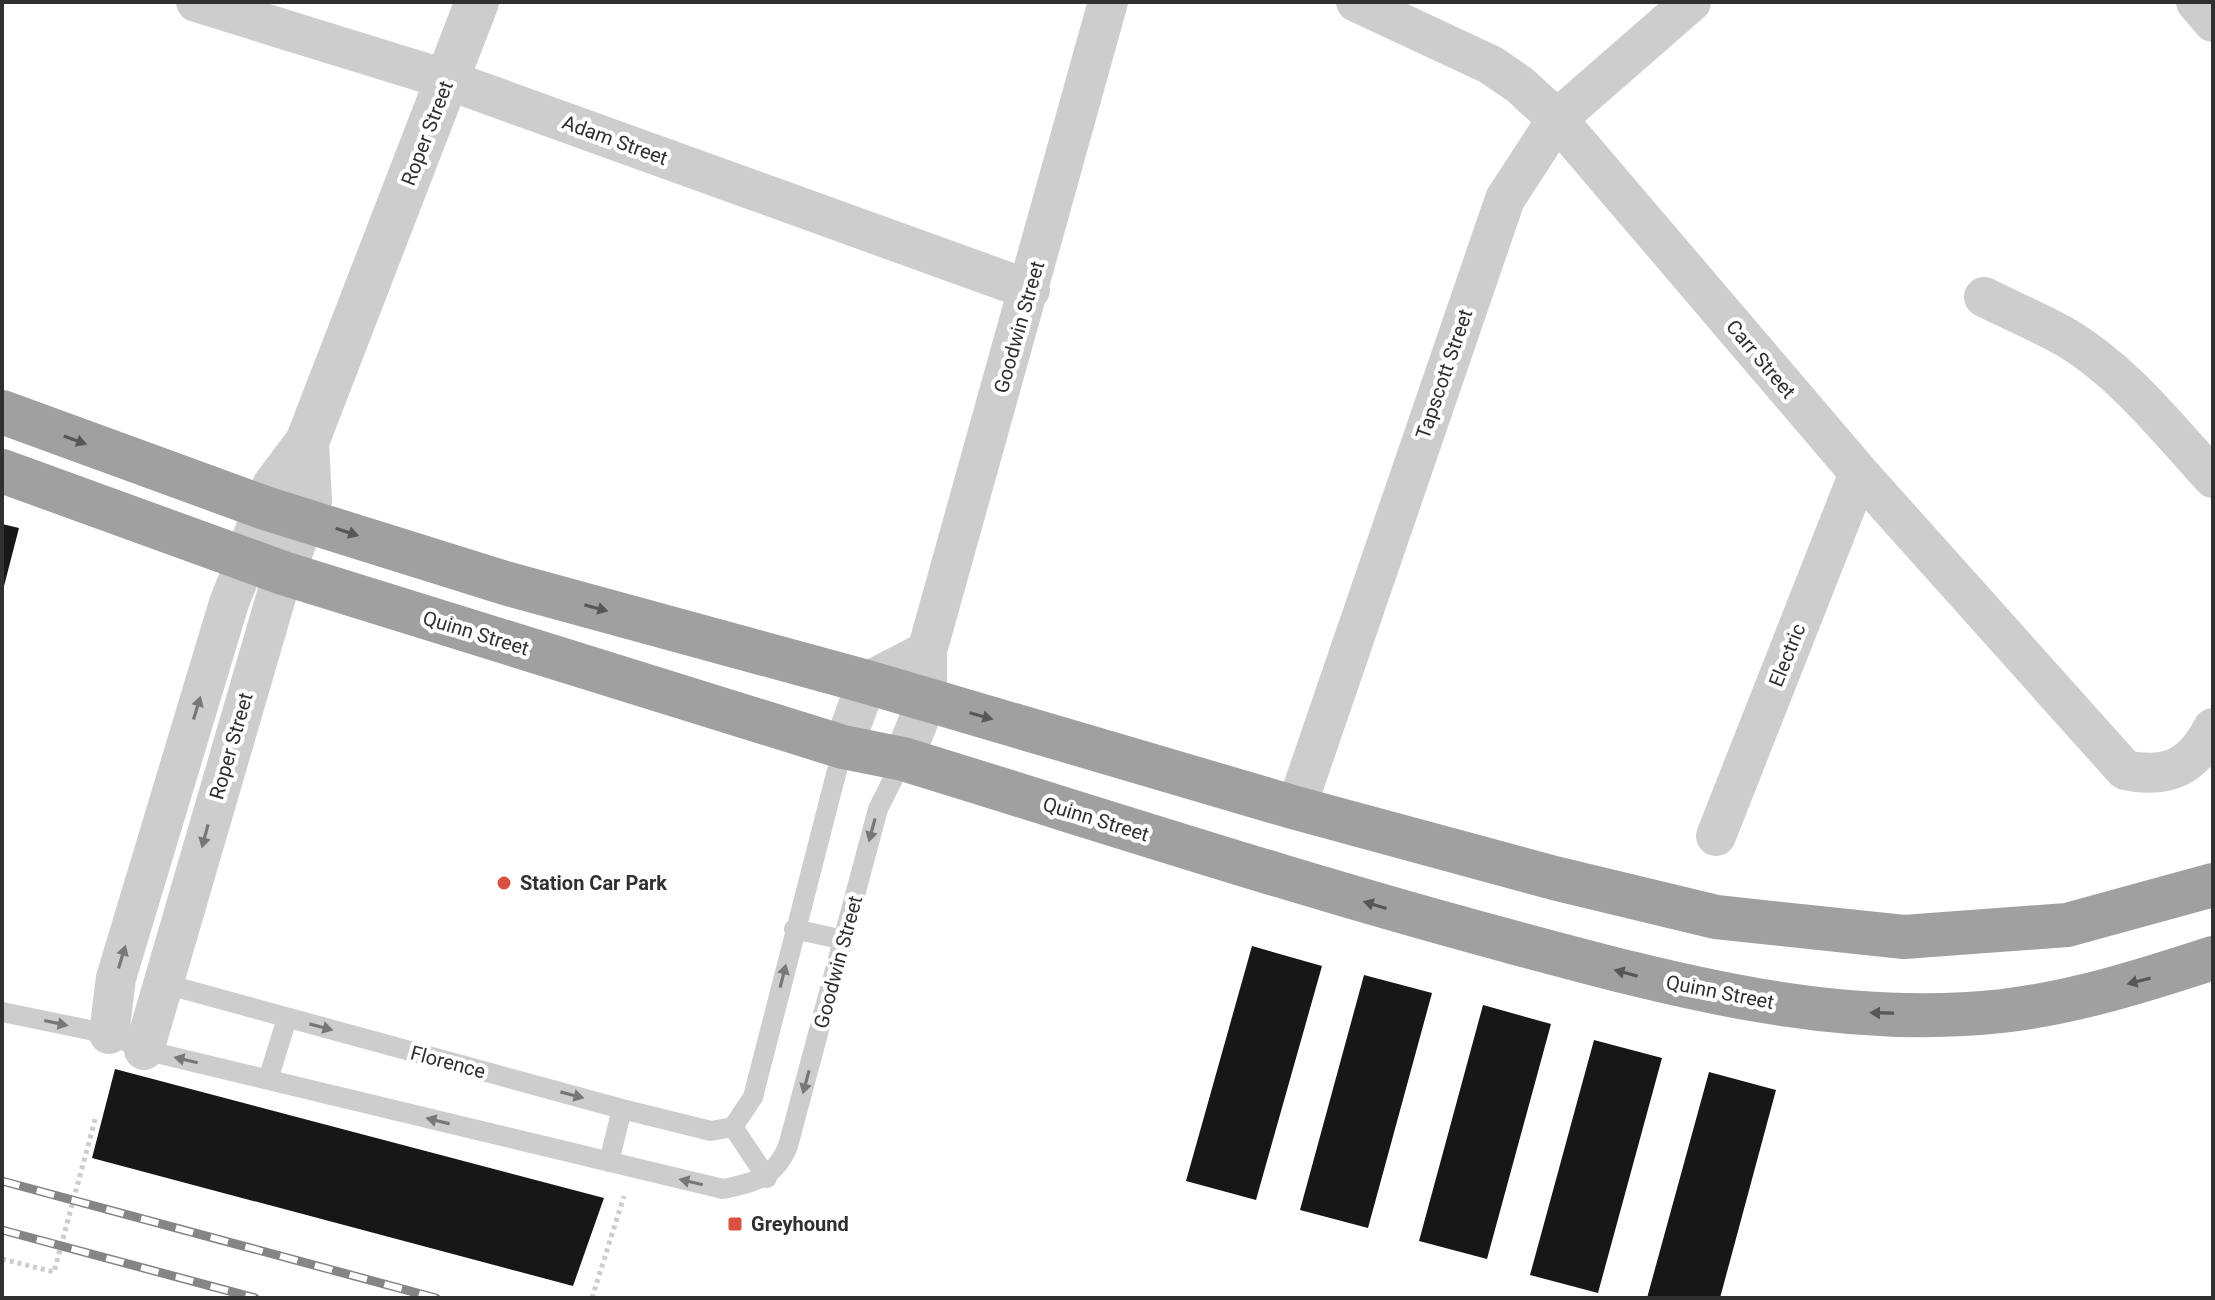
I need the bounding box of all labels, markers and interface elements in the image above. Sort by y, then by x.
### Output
street label: Roper Street [396,77,458,189]
street label: Adam Street [559,110,671,170]
street label: Goodwin Street [989,258,1049,396]
street label: Tapscott Street [1411,306,1477,442]
street label: Carr Street [1721,315,1801,403]
one-way arrow [63,434,87,447]
one-way arrow [336,527,360,539]
one-way arrow [584,602,608,615]
street label: Quinn Street [420,606,532,660]
street label: Electric [1764,620,1810,690]
street label: Roper Street [204,690,258,802]
one-way arrow [191,696,204,720]
one-way arrow [970,710,994,723]
street label: Quinn Street [1040,792,1152,846]
one-way arrow [866,818,878,843]
one-way arrow [198,824,211,848]
place label: Station Car Park [520,871,667,895]
marker: Station Car Park [495,874,513,892]
street label: Goodwin Street [809,893,867,1031]
one-way arrow [1362,898,1386,911]
one-way arrow [116,945,129,969]
one-way arrow [777,963,790,988]
one-way arrow [1613,966,1638,978]
street label: Quinn Street [1664,970,1776,1014]
one-way arrow [2126,976,2151,988]
one-way arrow [1869,1006,1894,1019]
one-way arrow [43,1017,68,1030]
one-way arrow [308,1022,333,1034]
street label: Florence [408,1040,488,1084]
one-way arrow [173,1053,198,1066]
one-way arrow [799,1069,811,1094]
one-way arrow [559,1090,584,1102]
one-way arrow [426,1114,451,1126]
one-way arrow [678,1175,703,1187]
place label: Greyhound [751,1212,849,1236]
marker: Greyhound [726,1215,744,1233]

